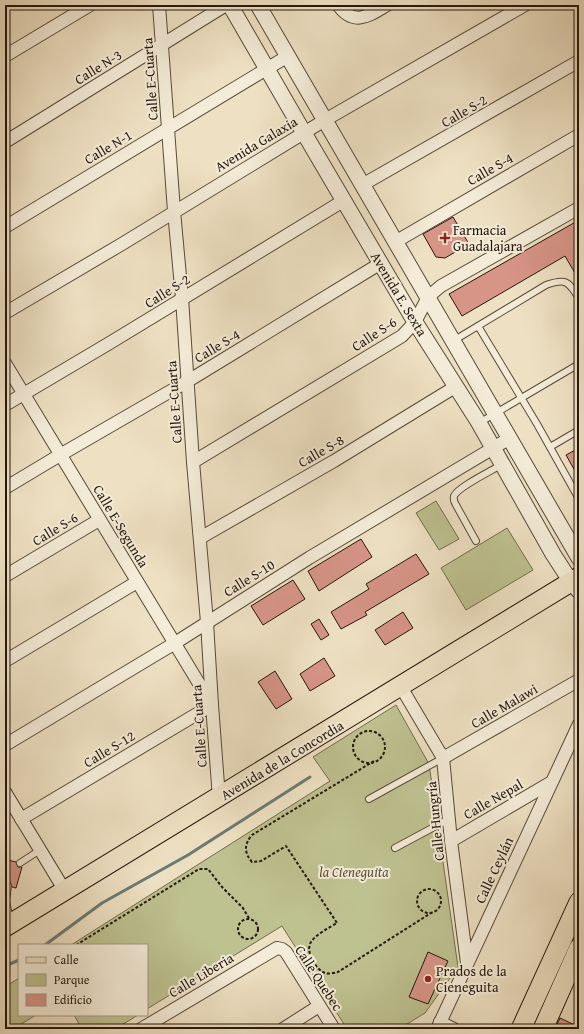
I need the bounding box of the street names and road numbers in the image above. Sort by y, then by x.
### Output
street label: Calle E-Cuarta [137,37,163,121]
street label: Calle N-3 [70,45,126,89]
street label: Calle S-2 [437,90,491,132]
street label: Avenida Galaxia [211,111,301,177]
street label: Calle N-1 [80,125,136,169]
street label: Calle S-4 [463,148,517,190]
street label: Avenida E. Sexta [366,248,432,340]
street label: Calle S-2 [140,269,194,313]
street label: Calle S-6 [348,312,401,356]
street label: Calle S-4 [190,324,244,367]
street label: Calle E-Cuarta [161,360,187,444]
street label: Calle S-8 [294,430,348,472]
street label: Calle E-Segunda [88,481,154,572]
street label: Calle S-6 [28,507,82,550]
street label: Calle S-10 [220,554,279,602]
street label: Calle Malawi [467,679,541,733]
street label: Calle E-Cuarta [186,684,212,768]
street label: Avenida de la Concordia [217,715,348,805]
street label: Calle S-12 [79,726,139,772]
street label: Calle Nepal [460,774,526,824]
street label: Calle Hungría [421,780,449,862]
street label: Calle Ceylán [470,833,518,907]
street label: Calle Quebec [290,941,348,1015]
street label: Calle Liberia [165,948,238,1002]

